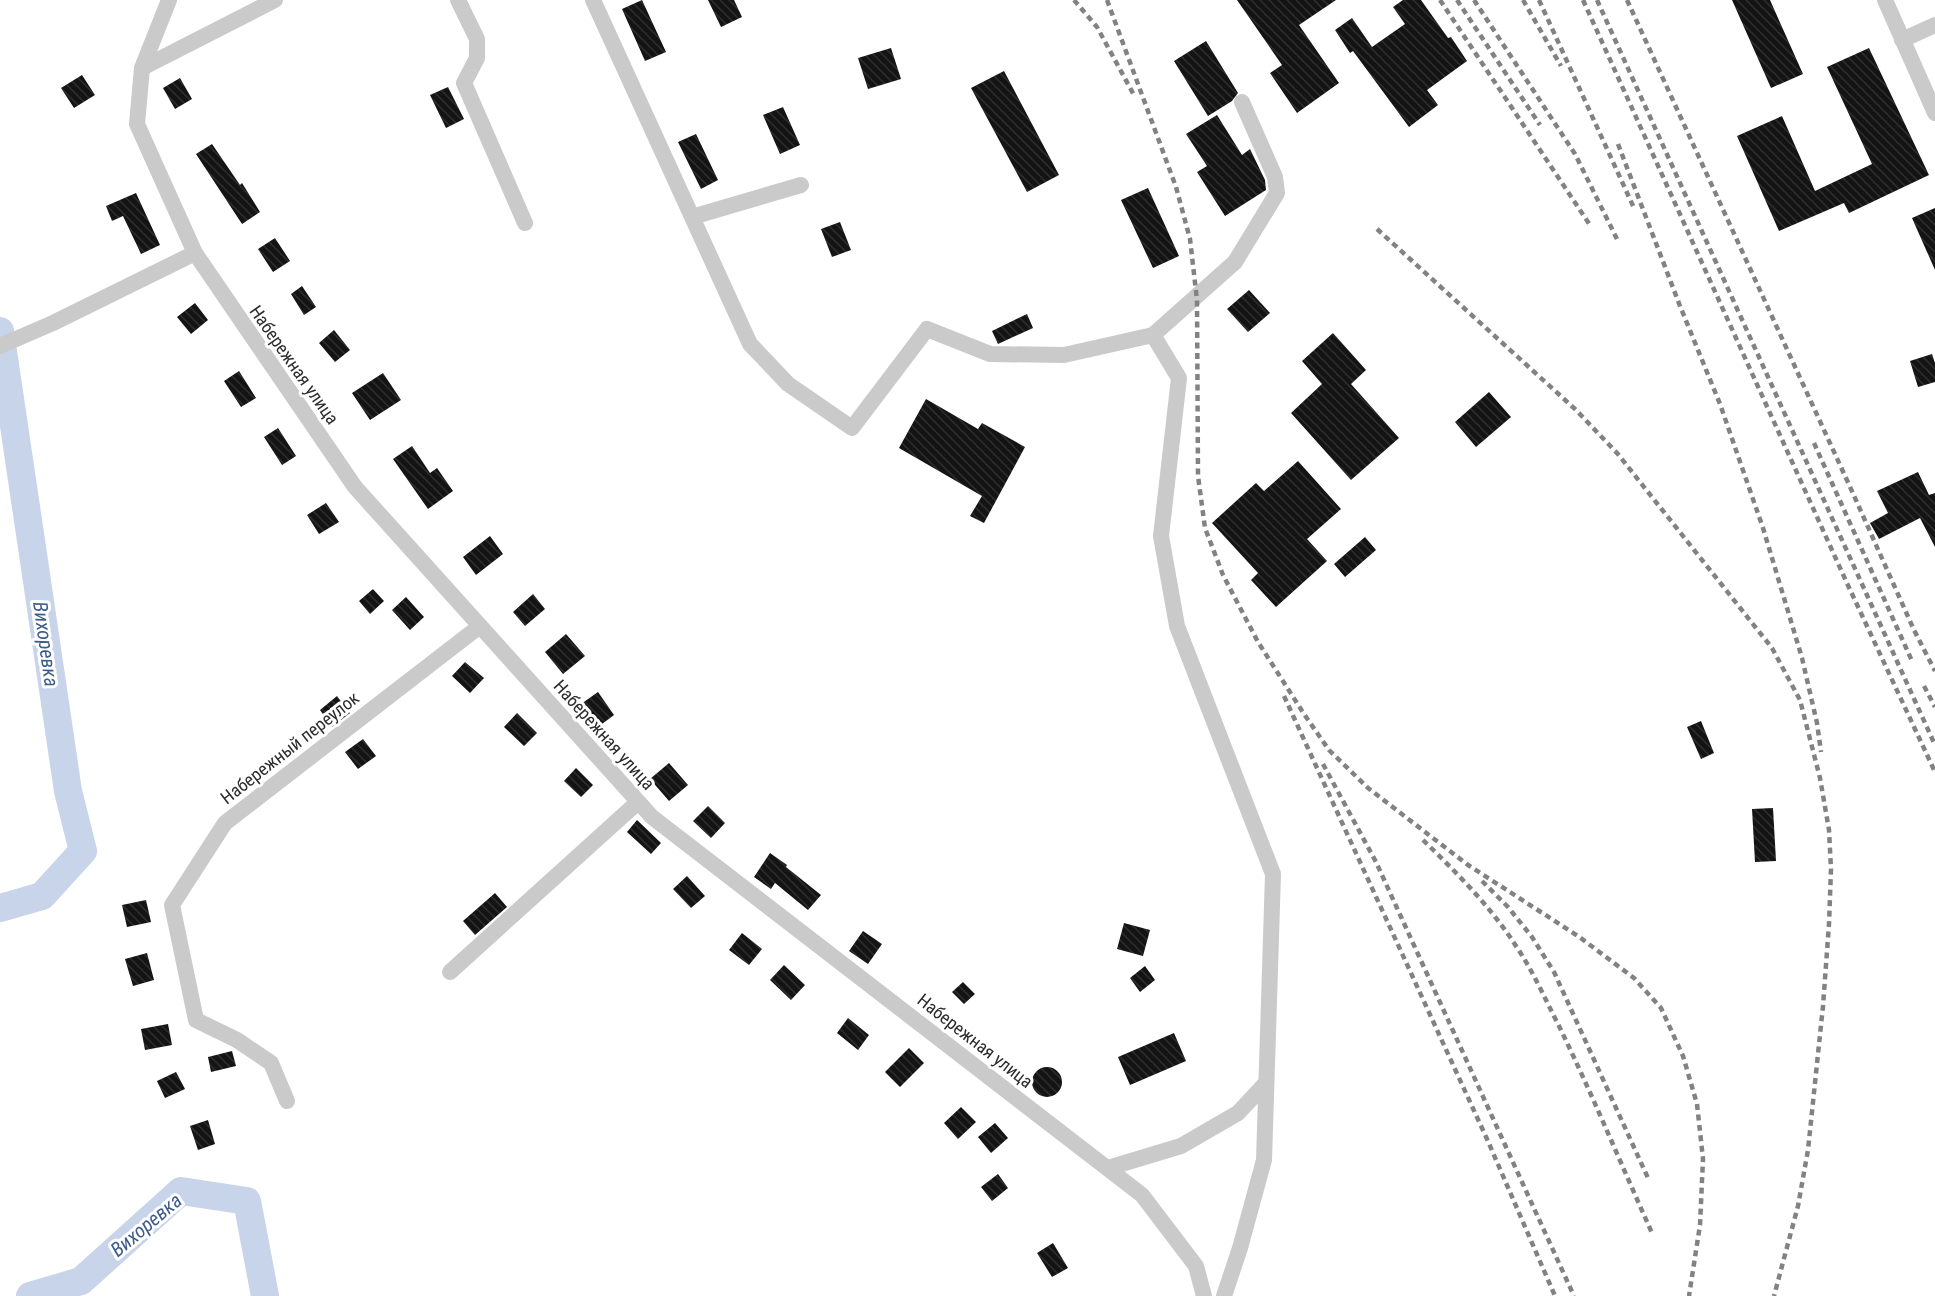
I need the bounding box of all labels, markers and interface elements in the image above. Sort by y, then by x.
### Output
street label: Набережная улица [246,301,343,428]
water label: Вихоревка [28,600,64,688]
street label: Набережная улица [550,675,659,794]
street label: Набережный переулок [216,687,363,808]
street label: Набережная улица [914,989,1037,1092]
water label: Вихоревка [106,1188,186,1262]

